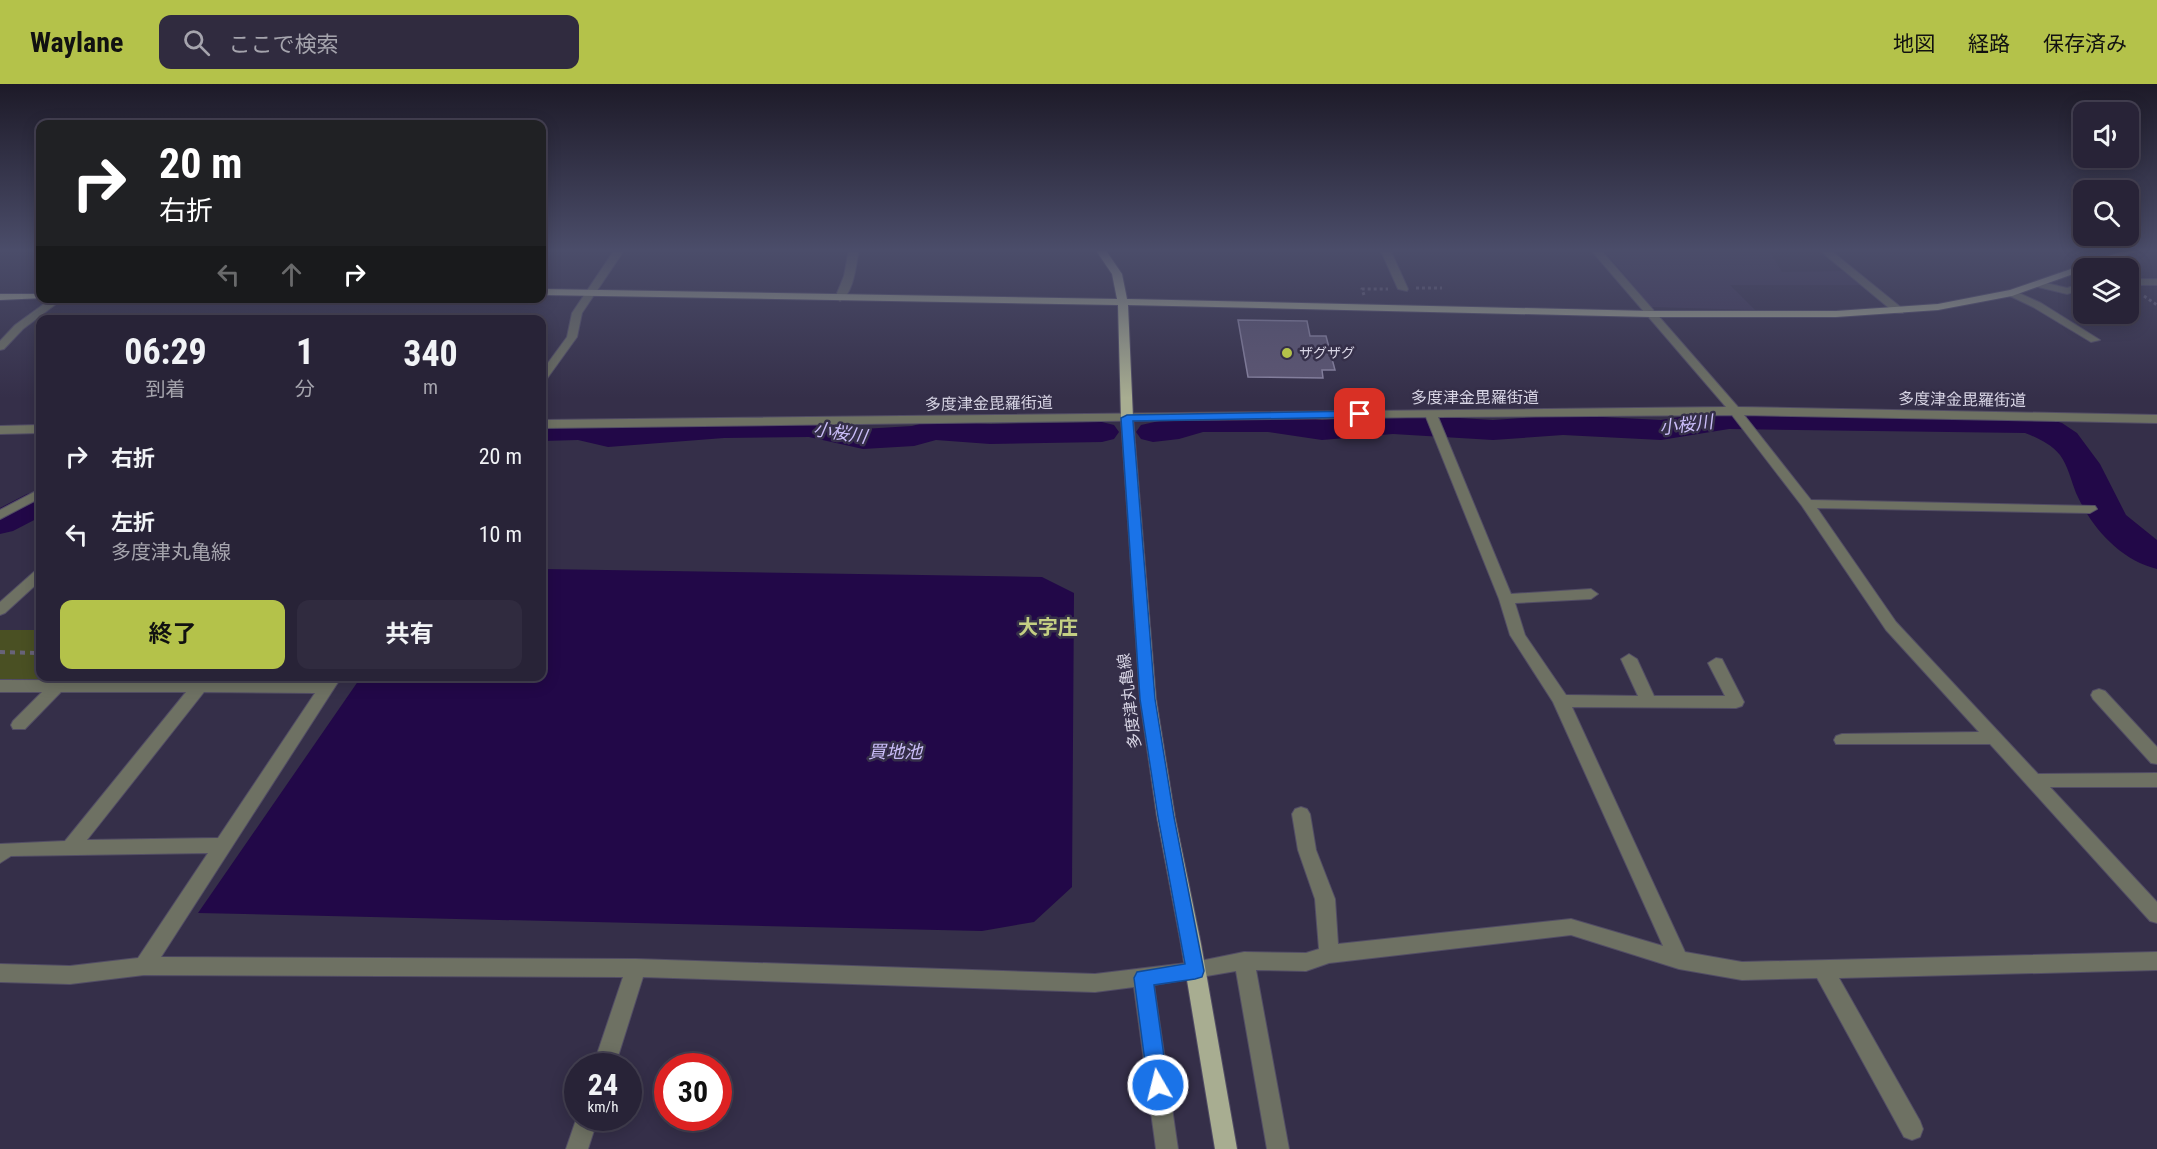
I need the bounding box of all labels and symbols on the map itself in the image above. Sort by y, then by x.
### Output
place label: ザグザグ [1299,345,1355,361]
marker: ザグザグ [1280,346,1294,360]
pin [1334,388,1385,439]
street label: 多度津金毘羅街道 [1411,388,1539,407]
street label: 多度津金毘羅街道 [1898,389,2026,410]
street label: 多度津金毘羅街道 [925,393,1053,414]
water label: 小桜川 [1658,411,1716,438]
water label: 小桜川 [812,418,870,447]
district label: 大字庄 [1018,615,1078,639]
street label: 多度津丸亀線 [1114,652,1145,750]
water label: 買地池 [868,741,924,762]
speed limit sign: 30 [654,1053,732,1131]
position arrow [1126,1053,1190,1117]

